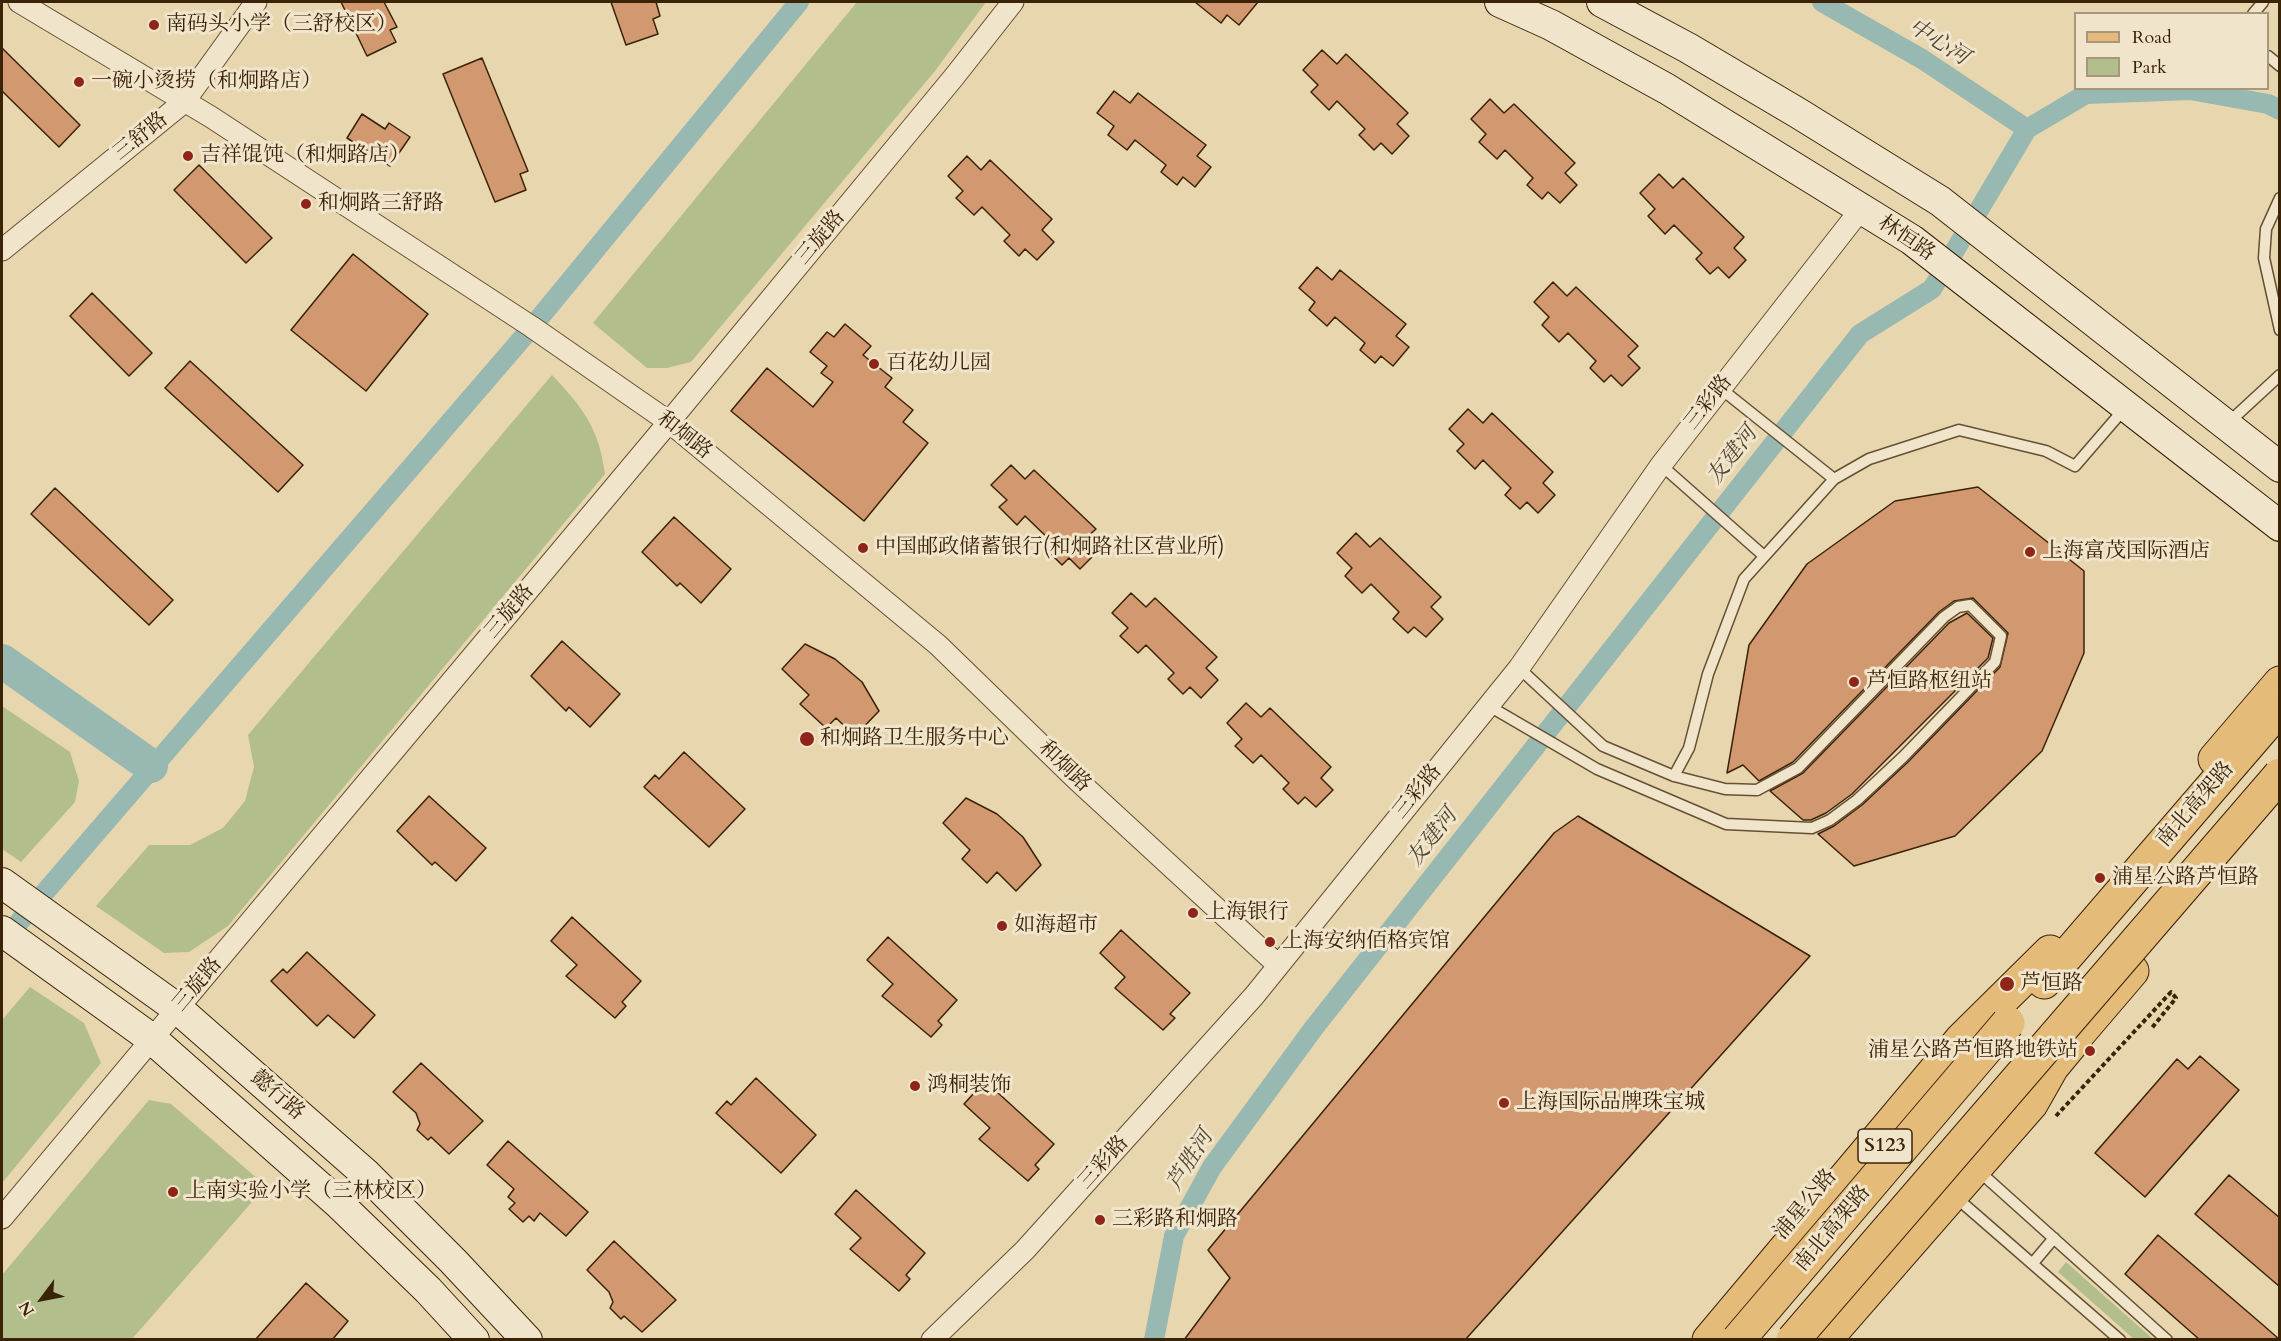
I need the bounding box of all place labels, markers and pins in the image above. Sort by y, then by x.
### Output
place label: 南码头小学（三舒校区） [166,12,397,38]
marker: 南码头小学（三舒校区） [147,18,161,32]
place label: 一碗小烫捞（和炯路店） [91,69,322,95]
marker: 一碗小烫捞（和炯路店） [72,75,86,89]
place label: 吉祥馄饨（和炯路店） [200,143,410,169]
marker: 吉祥馄饨（和炯路店） [181,149,195,163]
place label: 和炯路三舒路 [318,191,444,217]
marker: 和炯路三舒路 [299,197,313,211]
place label: 百花幼儿园 [886,351,991,377]
marker: 百花幼儿园 [867,357,881,371]
place label: 中国邮政储蓄银行(和炯路社区营业所) [875,535,1224,561]
place label: 上海富茂国际酒店 [2042,539,2210,565]
marker: 中国邮政储蓄银行(和炯路社区营业所) [856,541,870,555]
marker: 上海富茂国际酒店 [2023,545,2037,559]
place label: 芦恒路枢纽站 [1866,669,1992,695]
marker: 芦恒路枢纽站 [1847,675,1861,689]
place label: 和炯路卫生服务中心 [820,726,1009,752]
marker: 和炯路卫生服务中心 [798,730,816,748]
place label: 浦星公路芦恒路 [2112,865,2259,891]
marker: 浦星公路芦恒路 [2093,871,2107,885]
place label: 上海银行 [1205,900,1289,926]
marker: 上海银行 [1186,906,1200,920]
place label: 如海超市 [1014,913,1098,939]
marker: 如海超市 [995,919,1009,933]
place label: 上海安纳佰格宾馆 [1282,929,1450,955]
marker: 上海安纳佰格宾馆 [1263,935,1277,949]
place label: 芦恒路 [2020,971,2083,997]
marker: 芦恒路 [1998,975,2016,993]
place label: 浦星公路芦恒路地铁站 [1868,1038,2078,1064]
marker: 浦星公路芦恒路地铁站 [2083,1044,2097,1058]
place label: 鸿桐装饰 [927,1073,1011,1099]
marker: 鸿桐装饰 [908,1079,922,1093]
place label: 上海国际品牌珠宝城 [1516,1090,1705,1116]
marker: 上海国际品牌珠宝城 [1497,1096,1511,1110]
place label: 上南实验小学（三林校区） [185,1179,437,1205]
marker: 上南实验小学（三林校区） [166,1185,180,1199]
place label: 三彩路和炯路 [1112,1207,1238,1233]
marker: 三彩路和炯路 [1093,1213,1107,1227]

